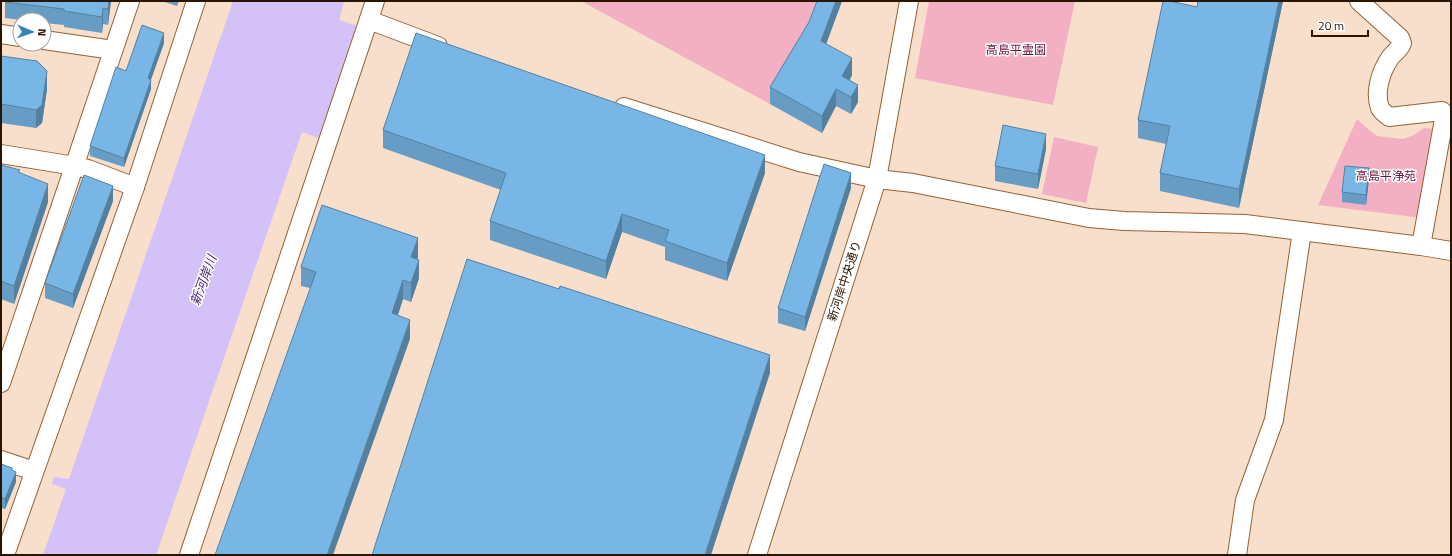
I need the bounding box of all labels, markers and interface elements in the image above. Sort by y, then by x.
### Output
north arrow [12,12,52,52]
scale bar [1312,12,1368,38]
text: 20 m [1318,16,1344,35]
text: N [34,28,50,36]
park label: 高島平霊園 [986,40,1046,59]
park label: 高島平浄苑 [1356,166,1416,185]
street label: 新河岸中央通り [822,238,866,324]
water label: 新河岸川 [185,250,222,308]

